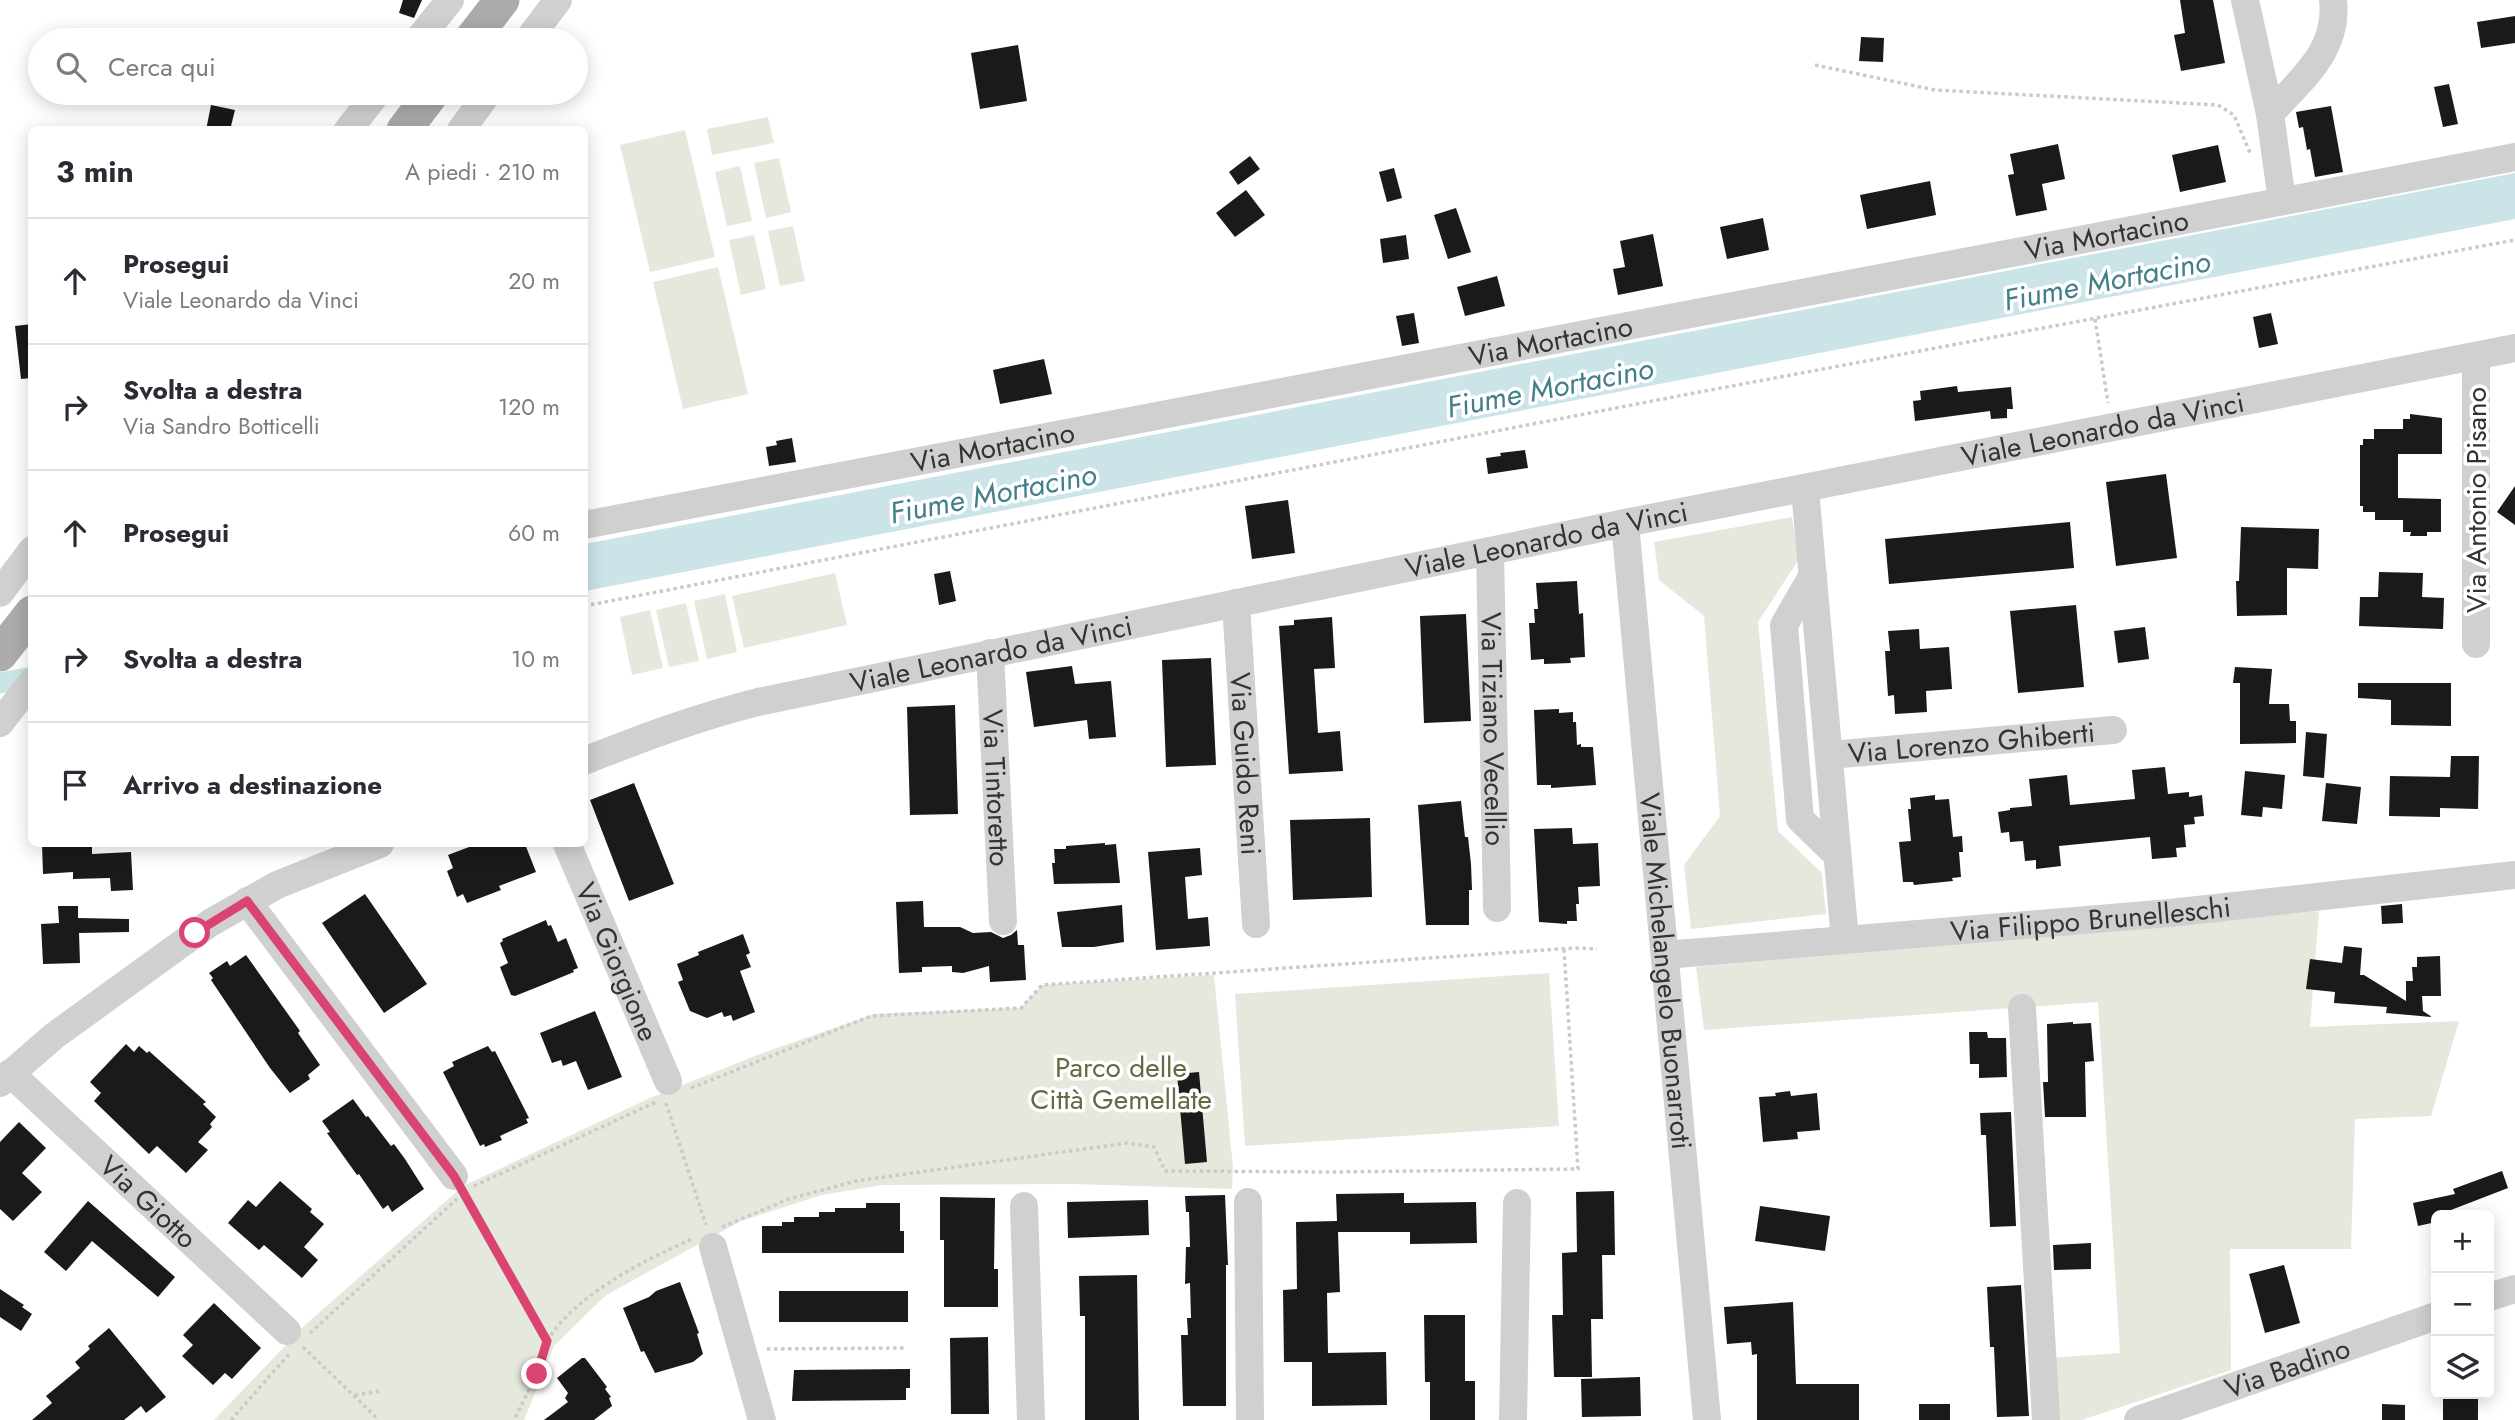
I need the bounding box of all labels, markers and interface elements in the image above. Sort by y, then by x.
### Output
search box [28,28,588,105]
icon: search [52,48,90,86]
text: Cerca qui [108,48,216,86]
text: 3 min [56,150,134,193]
text: A piedi · 210 m [405,155,560,189]
street label: Via Mortacino [2021,200,2192,271]
water label: Fiume Mortacino [2000,239,2214,322]
text: Prosegui [123,245,229,283]
icon: ahead [56,262,94,300]
text: 20 m [508,264,560,298]
text: Viale Leonardo da Vinci [123,283,359,317]
street label: Via Mortacino [1465,306,1636,377]
water label: Fiume Mortacino [1443,346,1657,429]
text: Svolta a destra [123,371,303,409]
street label: Viale Leonardo da Vinci [1958,382,2248,477]
street label: Via Antonio Pisano [2456,387,2497,613]
icon: right [56,388,94,426]
text: 120 m [498,390,560,424]
text: Via Sandro Botticelli [123,409,320,443]
street label: Via Mortacino [907,412,1078,483]
water label: Fiume Mortacino [886,452,1100,535]
street label: Viale Leonardo da Vinci [1402,491,1691,589]
icon: ahead [56,514,94,552]
text: Prosegui [123,514,229,552]
text: 60 m [508,516,560,550]
street label: Viale Leonardo da Vinci [847,605,1136,703]
street label: Via Tiziano Vecellio [1470,612,1516,846]
icon: right [56,640,94,678]
text: Svolta a destra [123,640,303,678]
text: 10 m [511,642,560,676]
street label: Via Guido Reni [1219,671,1272,856]
street label: Via Tintoretto [972,708,1020,867]
street label: Via Lorenzo Ghiberti [1846,712,2097,774]
icon: arrive [56,766,94,804]
text: Arrivo a destinazione [123,766,382,804]
street label: Viale Michelangelo Buonarroti [1629,791,1702,1151]
street label: Via Giorgione [565,876,669,1048]
street label: Via Filippo Brunelleschi [1949,886,2233,952]
route start [179,917,210,948]
park label: Parco delle Città Gemellate [1030,1047,1212,1120]
street label: Via Giotto [90,1146,206,1258]
map controls [2431,1210,2494,1399]
button: + [2431,1210,2494,1273]
button: − [2431,1273,2494,1336]
street label: Via Badino [2219,1328,2355,1409]
button: layers [2431,1336,2494,1399]
route end [521,1358,552,1389]

